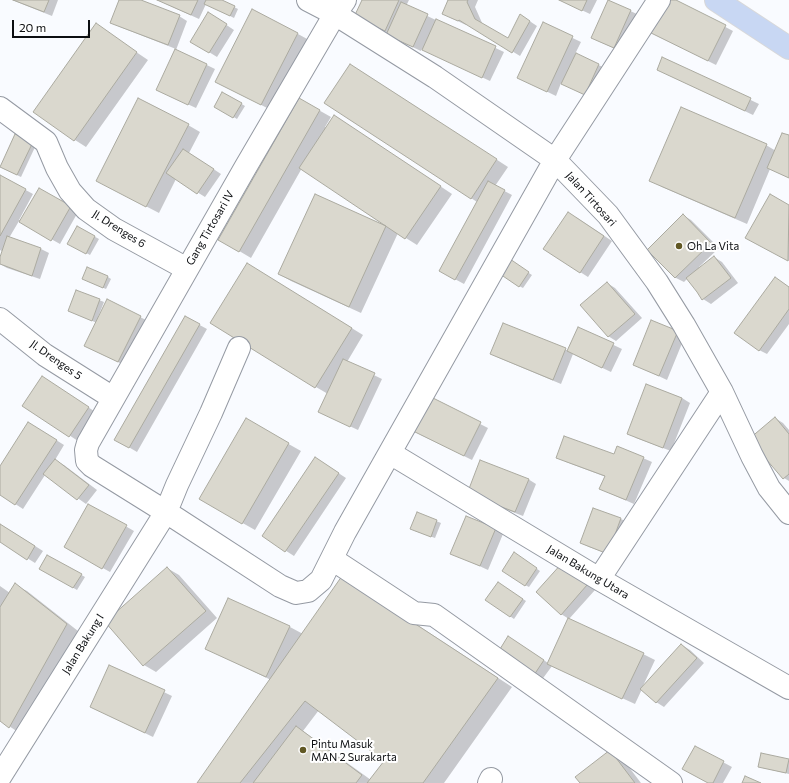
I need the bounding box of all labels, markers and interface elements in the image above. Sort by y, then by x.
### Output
scale bar [14,12,92,38]
text: 20 m [19,20,46,34]
street label: Jalan Tirtosari [563,169,619,229]
street label: Gang Tirtosari IV [183,188,237,268]
street label: Jl. Drenges 6 [90,207,148,251]
place label: Oh La Vita [687,239,739,253]
marker: Oh La Vita [674,241,684,251]
street label: Jl. Drenges 5 [28,337,84,383]
street label: Jalan Bakung Utara [544,542,632,602]
street label: Jalan Bakung I [59,612,107,676]
place label: Pintu Masuk MAN 2 Surakarta [311,737,397,763]
marker: Pintu Masuk MAN 2 Surakarta [298,745,308,755]

